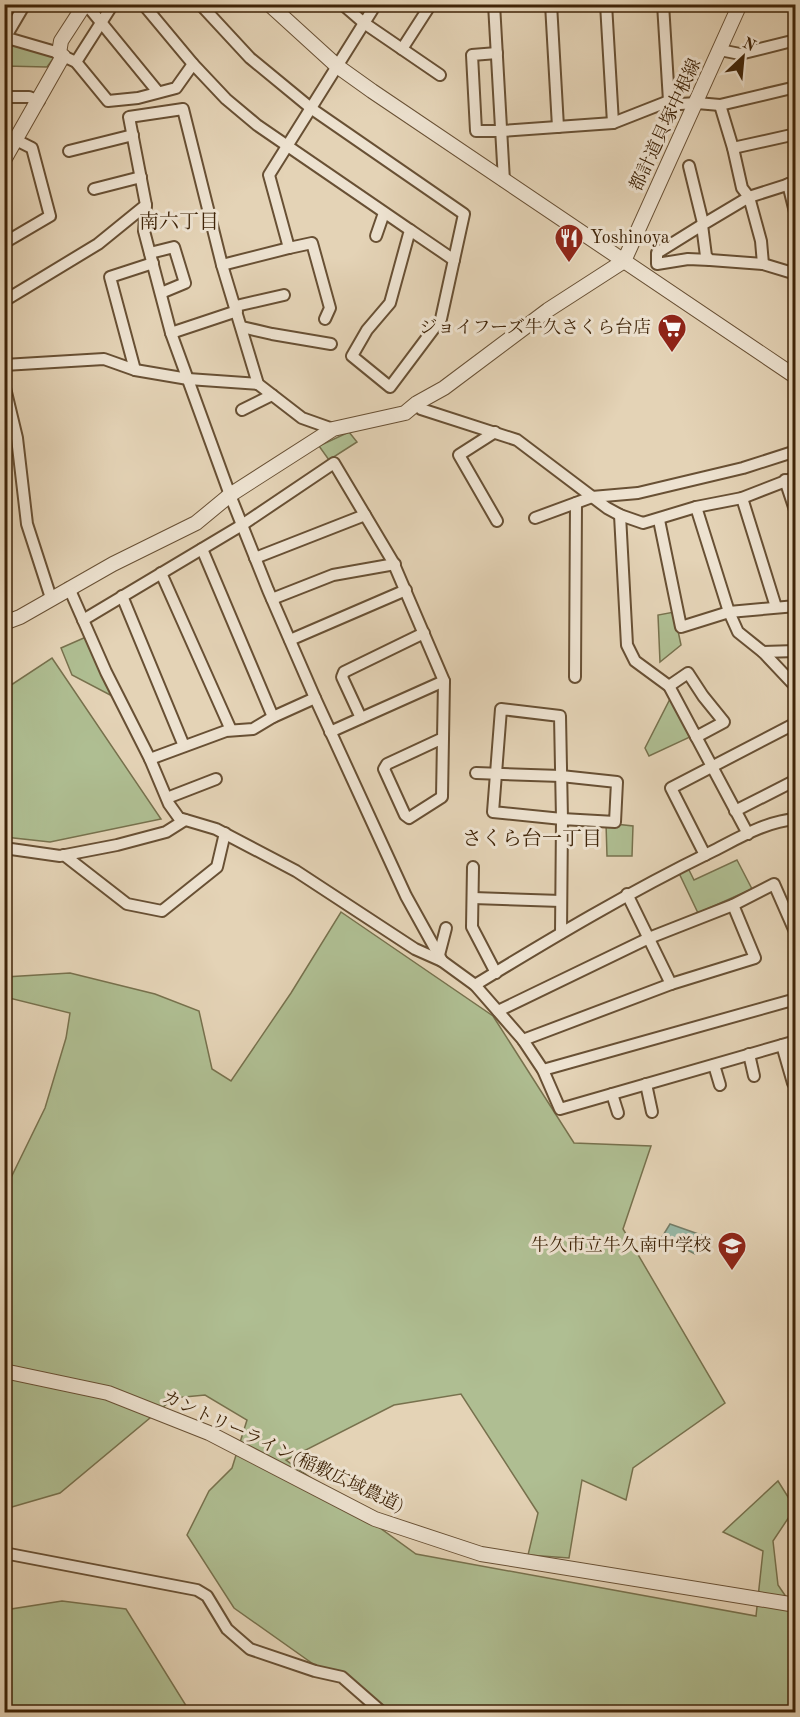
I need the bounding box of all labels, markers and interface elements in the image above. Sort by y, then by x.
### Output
north arrow [713,27,773,87]
text: N [740,35,758,56]
street label: 都計道貝塚中根線 [626,55,705,194]
district label: 南六丁目 [139,211,219,233]
restaurant icon: Yoshinoya [553,222,585,264]
place label: Yoshinoya [590,229,670,247]
supermarket icon: ジョイフーズ牛久さくら台店 [656,312,688,354]
place label: ジョイフーズ牛久さくら台店 [419,317,651,337]
district label: さくら台一丁目 [462,827,602,850]
school or university icon: 牛久市立牛久南中学校 [716,1230,748,1272]
place label: 牛久市立牛久南中学校 [531,1235,711,1255]
street label: カントリーライン(稲敷広域農道) [159,1386,408,1516]

